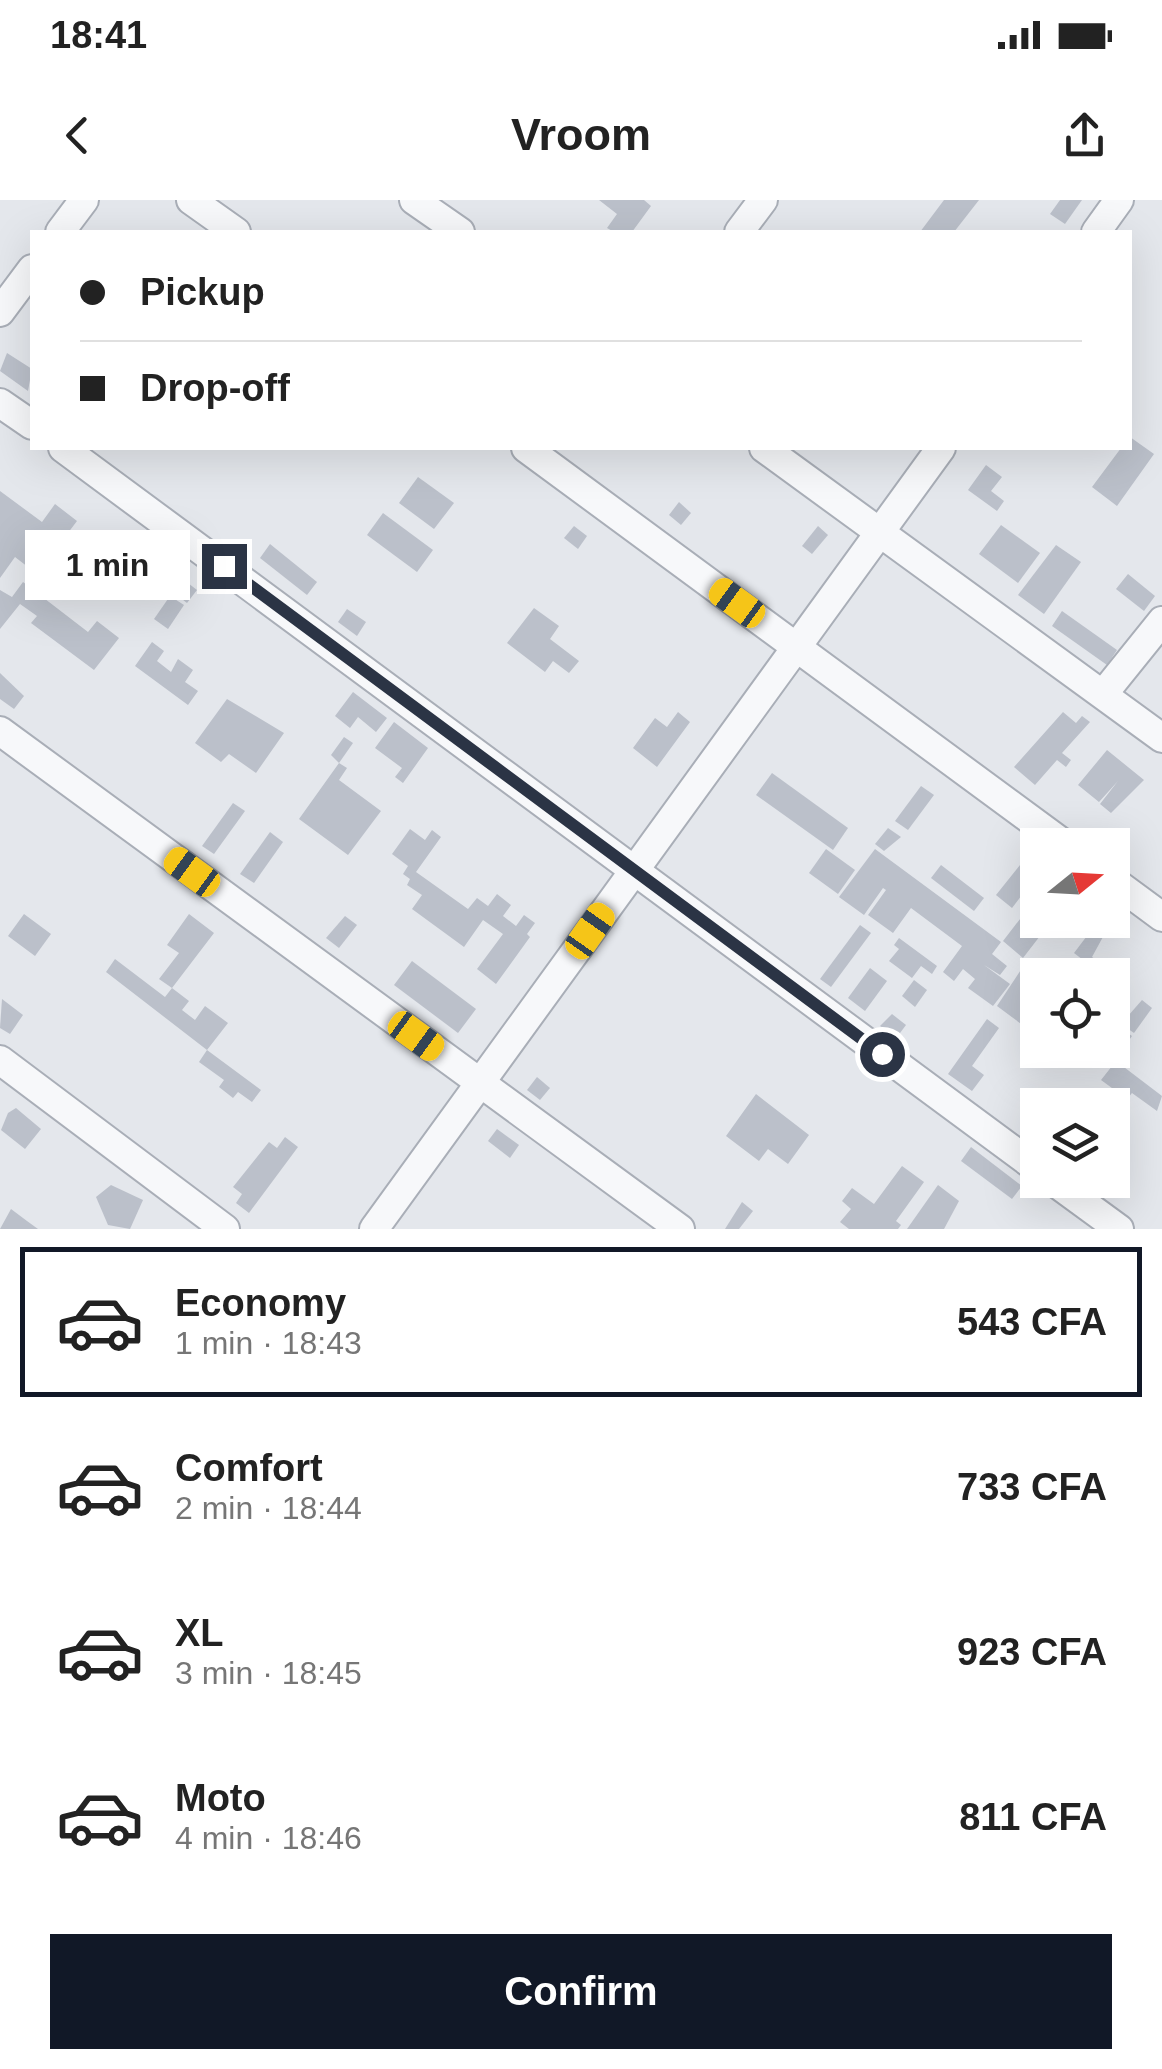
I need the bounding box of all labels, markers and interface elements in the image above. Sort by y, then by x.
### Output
text: 18:41 [50,14,147,56]
icon: back [50,108,105,163]
icon: share [1057,108,1112,163]
text: Vroom [511,109,651,160]
text: Pickup [140,271,265,313]
text: Drop-off [140,367,290,409]
callout: 1 min [24,531,189,601]
route end [202,544,247,589]
text: 1 min [66,547,149,583]
car [704,573,770,633]
north arrow [1020,828,1130,938]
map controls [1020,828,1130,1198]
car [159,842,225,902]
car [561,898,619,964]
button: locate [1020,958,1130,1068]
car [383,1006,449,1066]
route start [860,1032,905,1077]
button: layers [1020,1088,1130,1198]
icon: car [55,1277,145,1367]
text: Economy [175,1282,346,1324]
text: 543 CFA [957,1301,1107,1343]
text: 1 min · 18:43 [175,1325,362,1361]
icon: car [55,1442,145,1532]
text: Comfort [175,1447,323,1489]
text: 733 CFA [957,1466,1107,1508]
text: 2 min · 18:44 [175,1490,362,1526]
icon: car [55,1607,145,1697]
text: XL [175,1612,224,1654]
text: 923 CFA [957,1631,1107,1673]
text: 3 min · 18:45 [175,1655,362,1691]
icon: car [55,1772,145,1862]
text: Moto [175,1777,266,1819]
text: 811 CFA [959,1796,1107,1838]
text: 4 min · 18:46 [175,1820,362,1856]
button: Confirm [50,1934,1112,2049]

